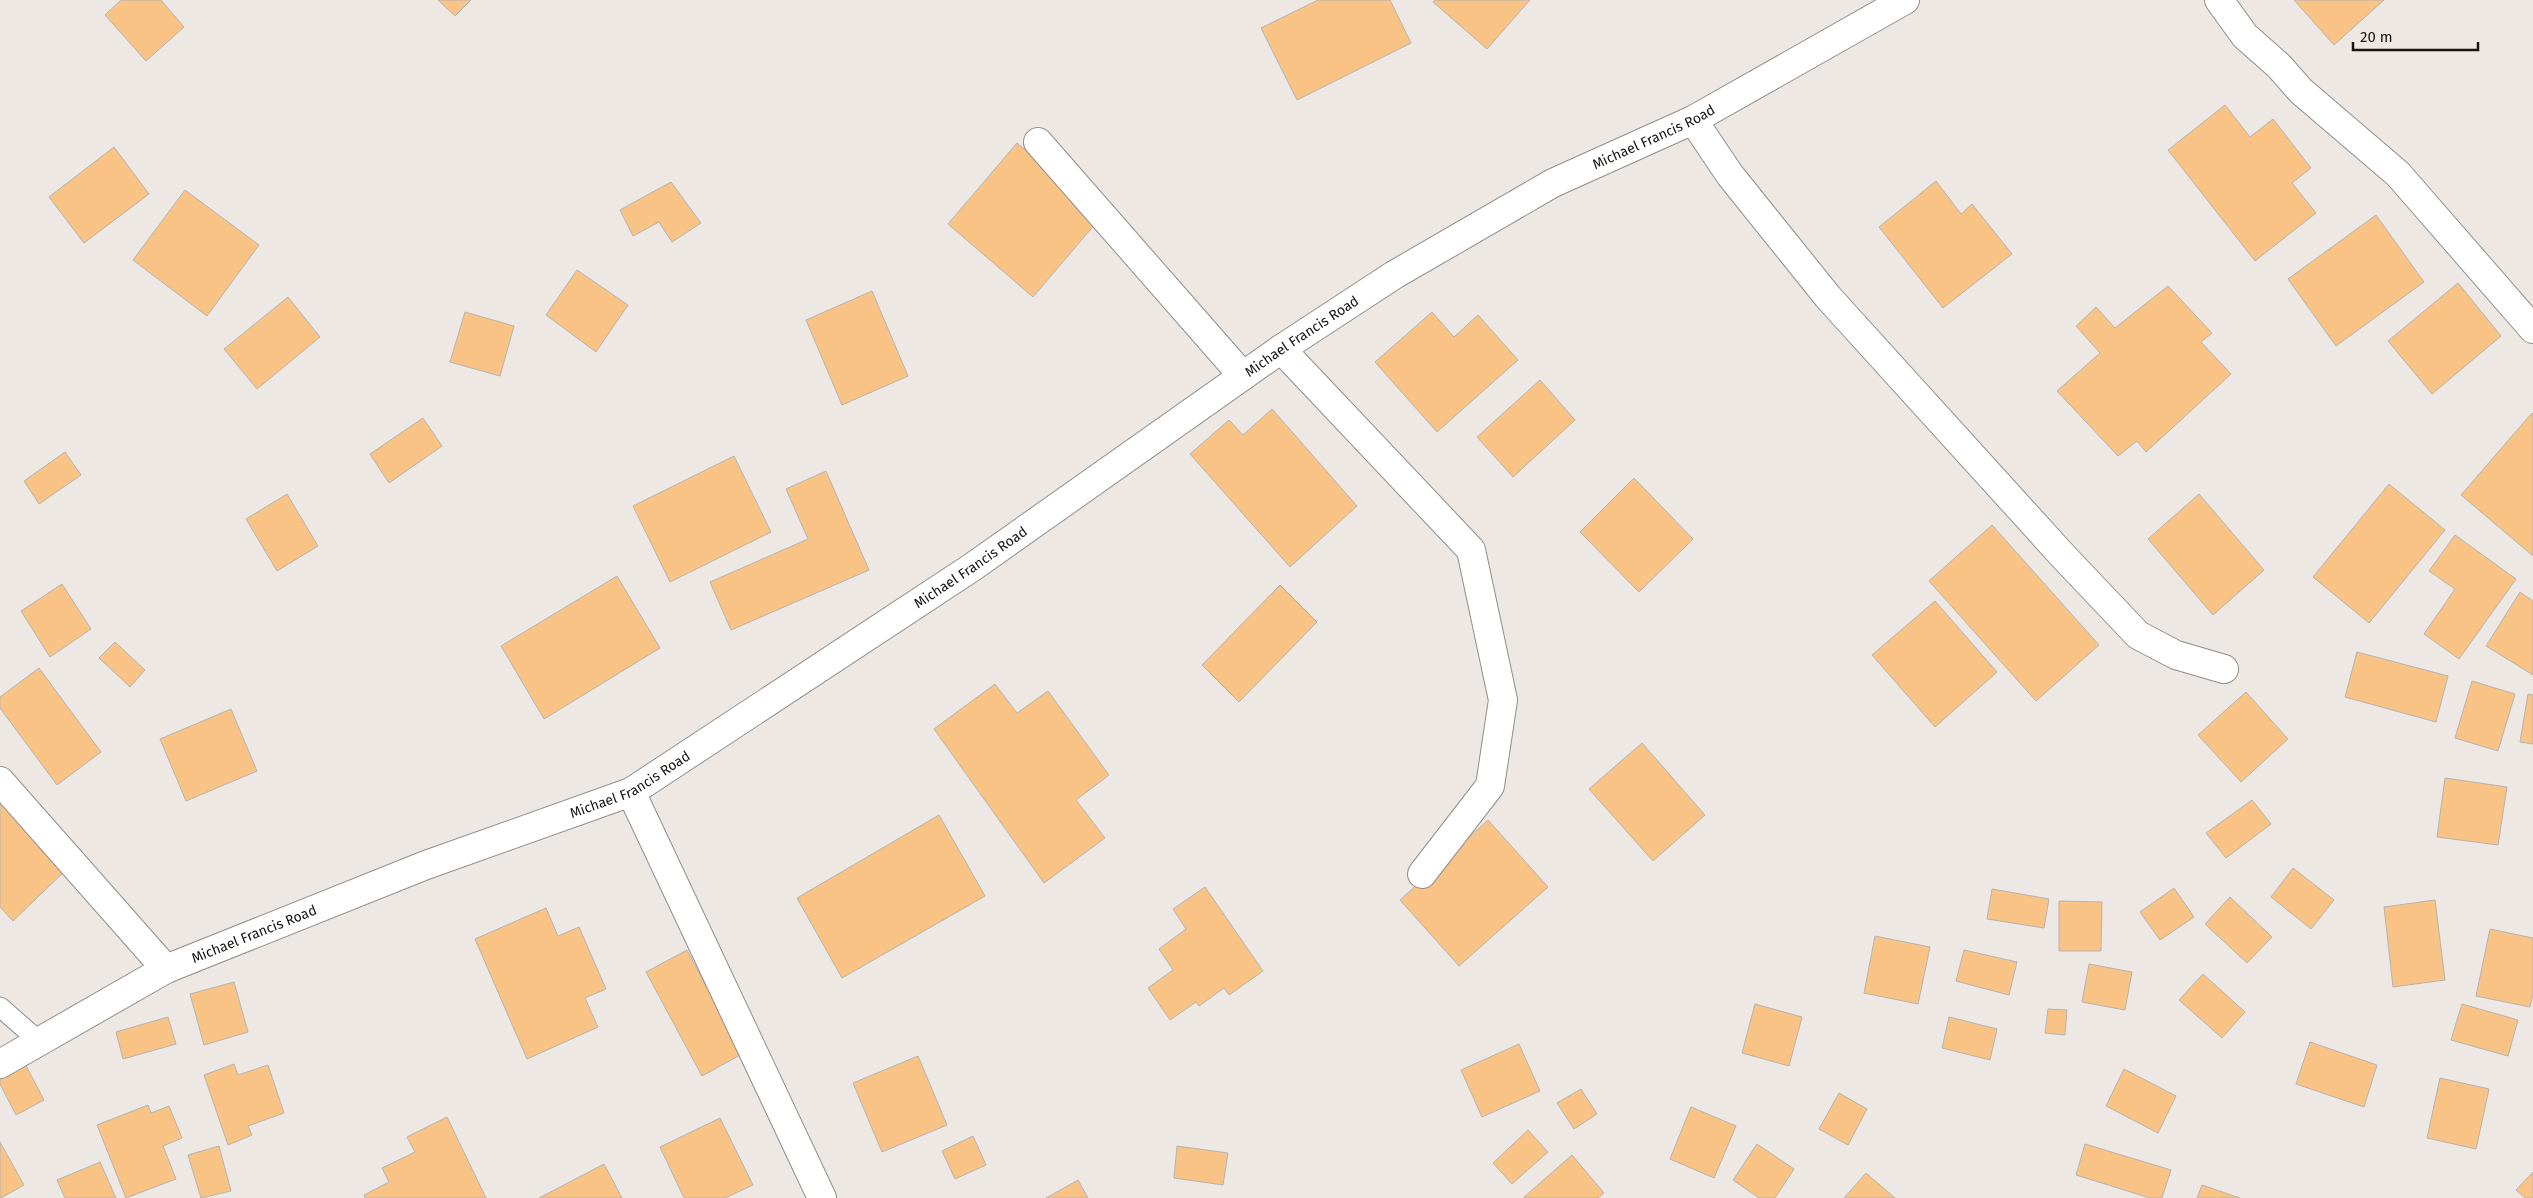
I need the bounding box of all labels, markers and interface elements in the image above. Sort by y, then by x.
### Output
scale bar [2353,20,2478,52]
text: 20 m [2360,28,2393,46]
street label: Michael Francis Road [1590,101,1718,173]
street label: Michael Francis Road [1242,292,1362,380]
street label: Michael Francis Road [911,523,1030,612]
street label: Michael Francis Road [567,747,693,822]
street label: Michael Francis Road [189,901,319,966]

